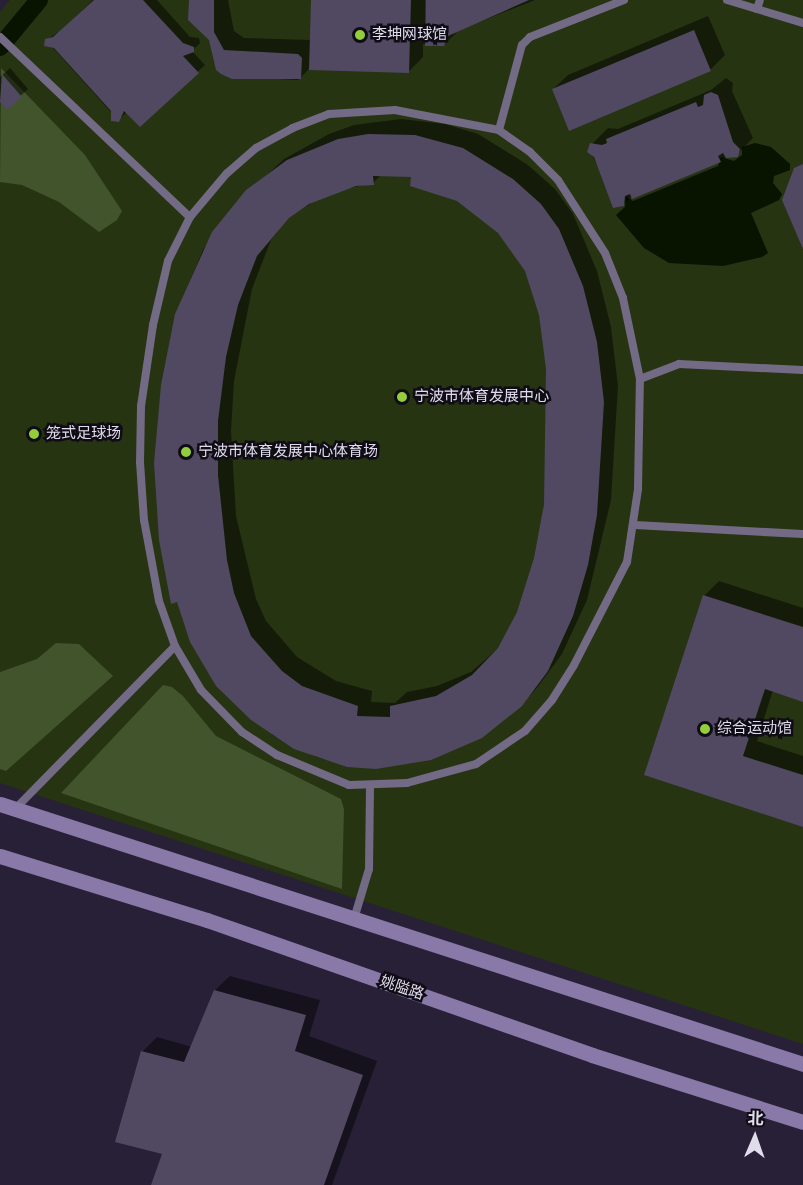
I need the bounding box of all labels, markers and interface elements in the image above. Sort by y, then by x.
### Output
place label: 李坤网球馆 [372,26,447,44]
marker: 李坤网球馆 [353,28,367,42]
place label: 宁波市体育发展中心 [414,388,549,406]
marker: 宁波市体育发展中心 [395,390,409,404]
place label: 笼式足球场 [46,425,121,443]
marker: 笼式足球场 [27,427,41,441]
place label: 宁波市体育发展中心体育场 [198,443,378,461]
marker: 宁波市体育发展中心体育场 [179,445,193,459]
place label: 综合运动馆 [717,720,792,738]
marker: 综合运动馆 [698,722,712,736]
street label: 姚隘路 [378,972,426,1004]
north arrow [725,1107,785,1167]
text: 北 [747,1109,764,1128]

